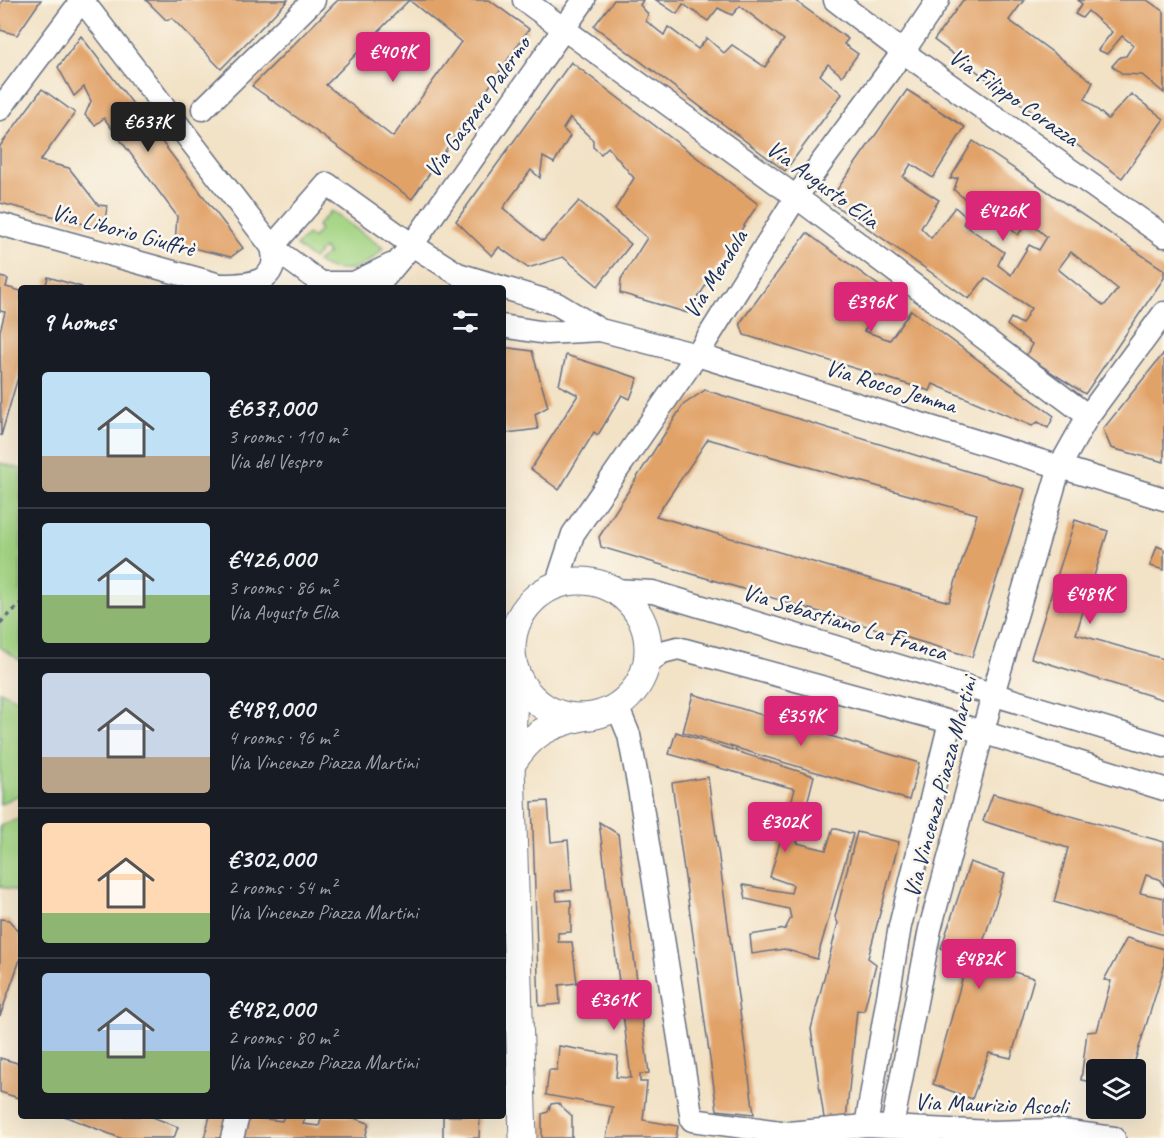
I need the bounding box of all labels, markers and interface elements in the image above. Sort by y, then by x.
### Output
street label: Via Gaspare Palermo [417,28,538,184]
pin: €409K [351,32,435,83]
text: €409K [370,39,416,64]
street label: Via Filippo Corazza [943,41,1086,154]
pin: €637K [106,102,190,153]
text: €637K [125,109,171,134]
street label: Via Augusto Elia [761,133,886,236]
pin: €426K [961,191,1045,242]
street label: Via Liborio Giuffrè [48,197,200,264]
text: €426K [980,198,1026,223]
street label: Via Mendola [676,223,755,324]
pin: €396K [829,282,913,333]
text: €396K [848,289,894,314]
text: 9 homes [42,305,115,338]
icon: filters [449,305,482,338]
street label: Via Rocco Jemma [822,352,962,421]
text: €637,000 [228,391,316,424]
icon: home [90,396,162,468]
text: 3 rooms · 110 m² [228,424,345,449]
text: Via del Vespro [228,449,321,474]
text: €426,000 [228,542,316,575]
icon: home [90,547,162,619]
pin: €489K [1048,574,1132,625]
text: 3 rooms · 86 m² [228,575,336,600]
street label: Via Sebastiano La Franca [739,577,953,668]
text: €489K [1067,581,1113,606]
text: Via Augusto Elia [228,600,338,625]
street label: Via Vincenzo Piazza Martini [896,671,985,901]
text: €489,000 [228,692,315,725]
pin: €359K [759,696,843,747]
icon: home [90,697,162,769]
text: €359K [778,703,824,728]
text: 4 rooms · 96 m² [228,725,336,750]
text: Via Vincenzo Piazza Martini [228,750,418,775]
pin: €302K [743,802,827,853]
text: €302K [762,809,808,834]
text: €302,000 [228,842,315,875]
icon: home [90,847,162,919]
text: 2 rooms · 54 m² [228,875,336,900]
text: Via Vincenzo Piazza Martini [228,900,418,925]
pin: €482K [937,939,1021,990]
text: €482K [956,946,1002,971]
pin: €361K [572,980,656,1031]
text: €361K [591,987,637,1012]
text: €482,000 [228,992,315,1025]
icon: home [90,997,162,1069]
text: 2 rooms · 80 m² [228,1025,336,1050]
text: Via Vincenzo Piazza Martini [228,1050,418,1075]
map controls [1086,1059,1146,1119]
button: layers [1086,1059,1146,1119]
street label: Via Maurizio Ascoli [914,1086,1071,1122]

